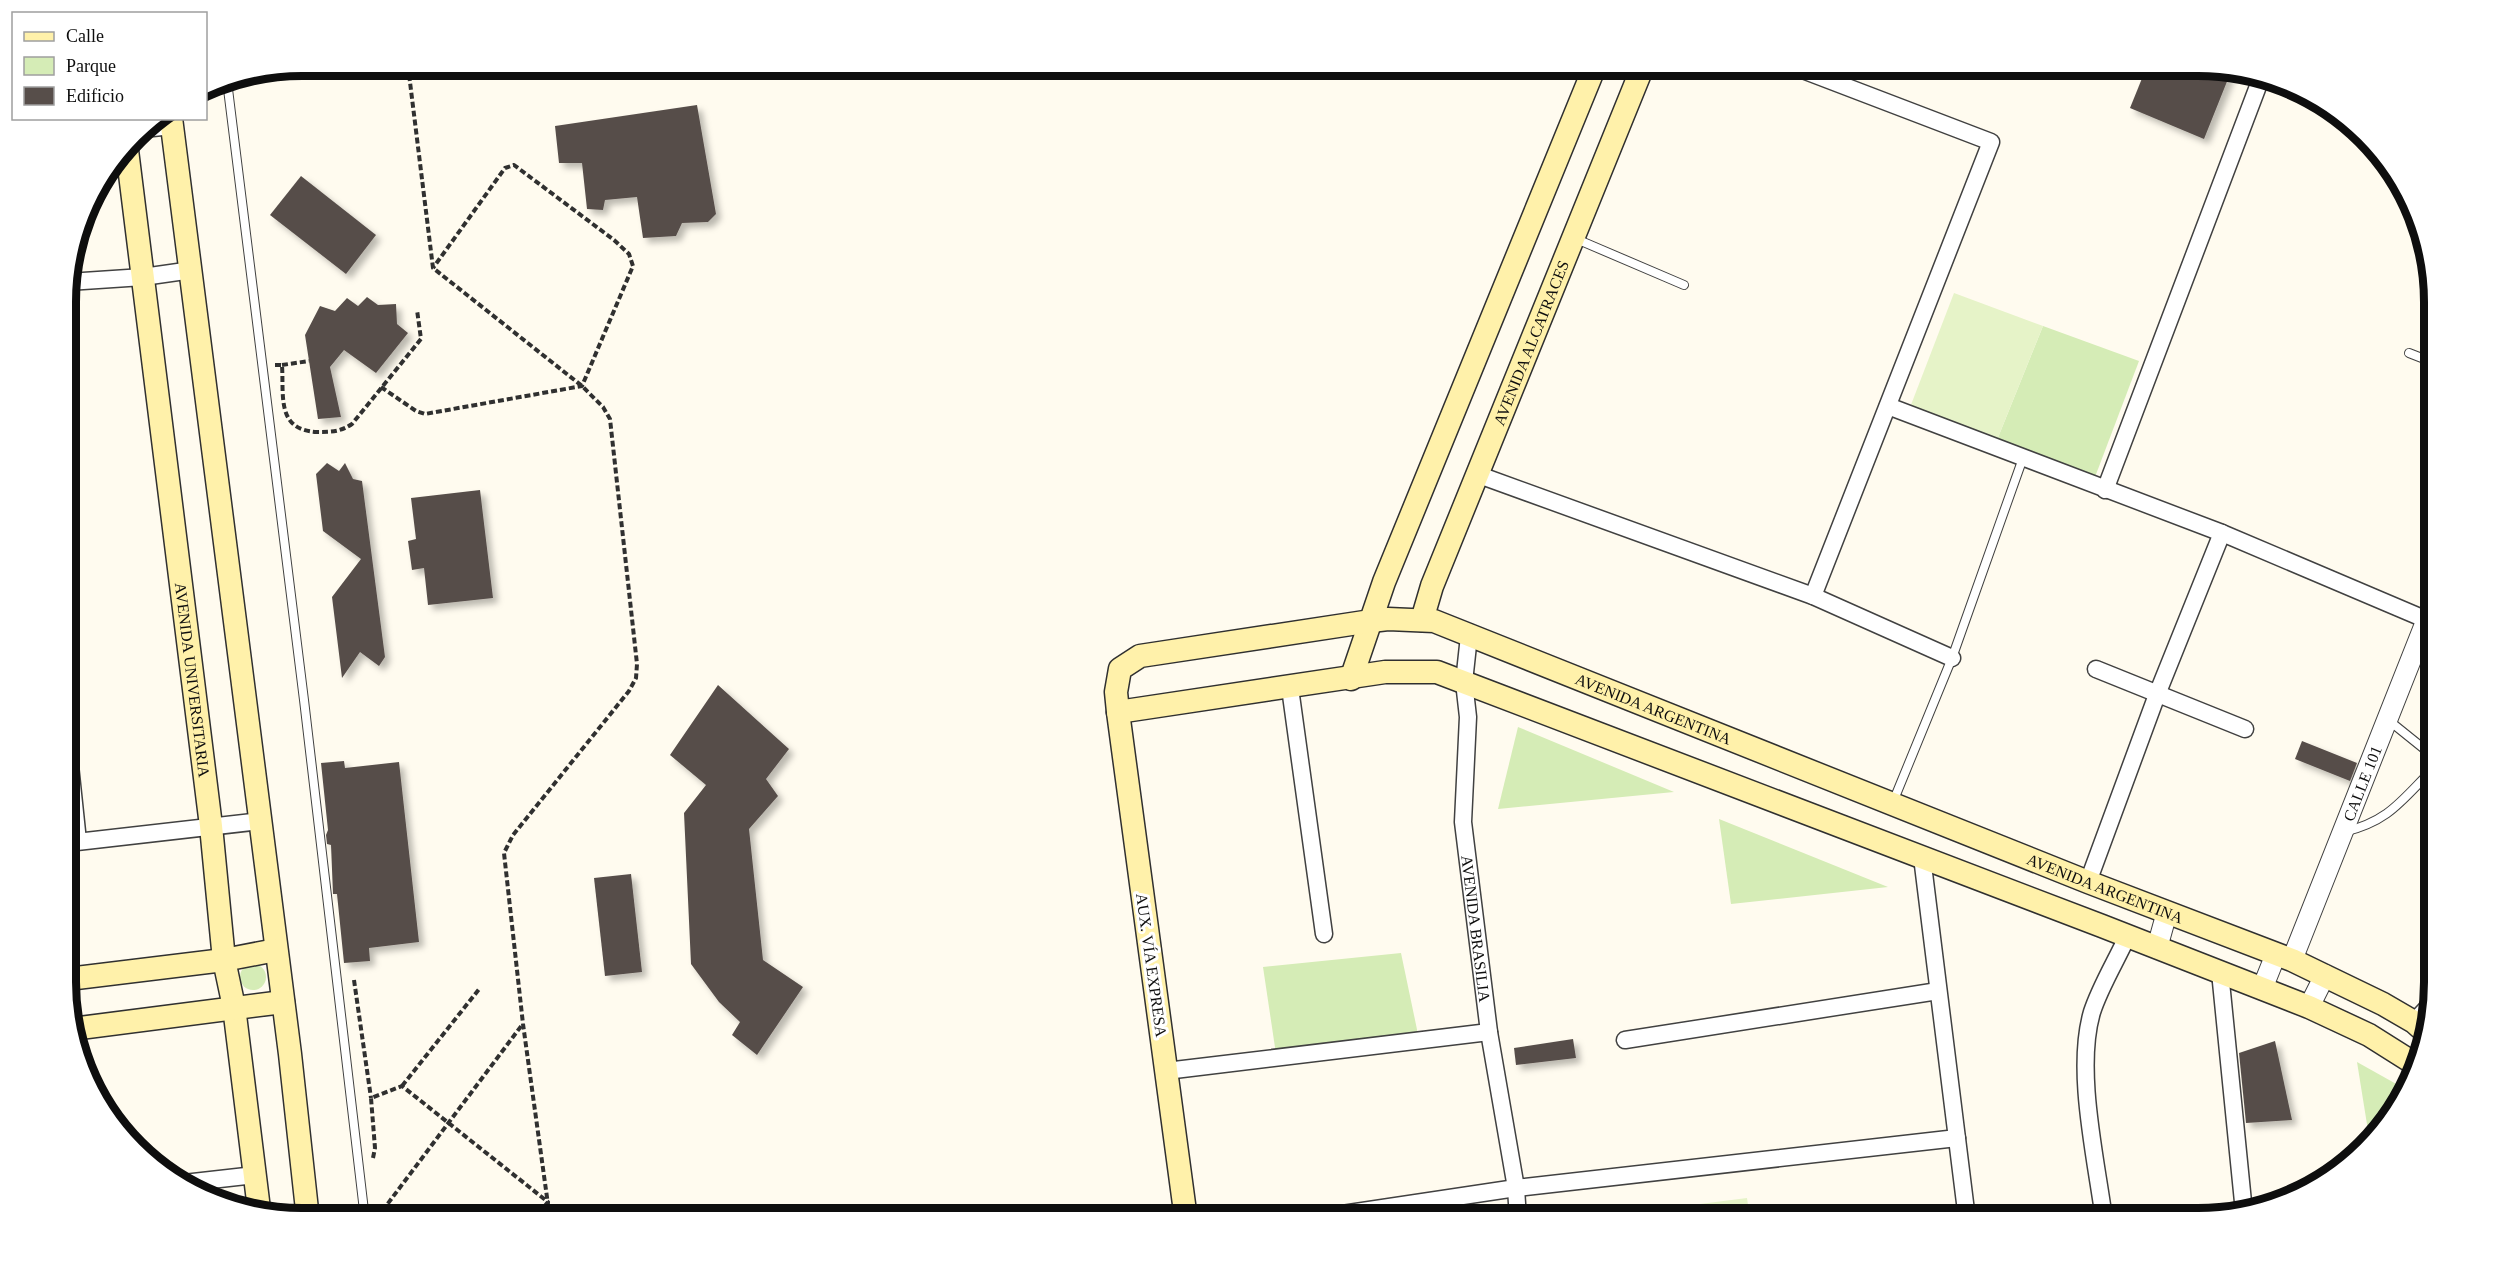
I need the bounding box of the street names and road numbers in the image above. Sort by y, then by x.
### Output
street label: AVENIDA ALCATRACES [1490,258,1572,428]
street label: AVENIDA UNIVERSITARIA [172,582,213,779]
street label: AVENIDA ARGENTINA [1573,670,1734,748]
street label: CALLE 101 [2340,743,2385,824]
street label: AVENIDA ARGENTINA [2024,850,2186,927]
street label: AVENIDA BRASILIA [1458,854,1493,1003]
street label: AUX. VÍA EXPRESA [1133,892,1171,1039]

